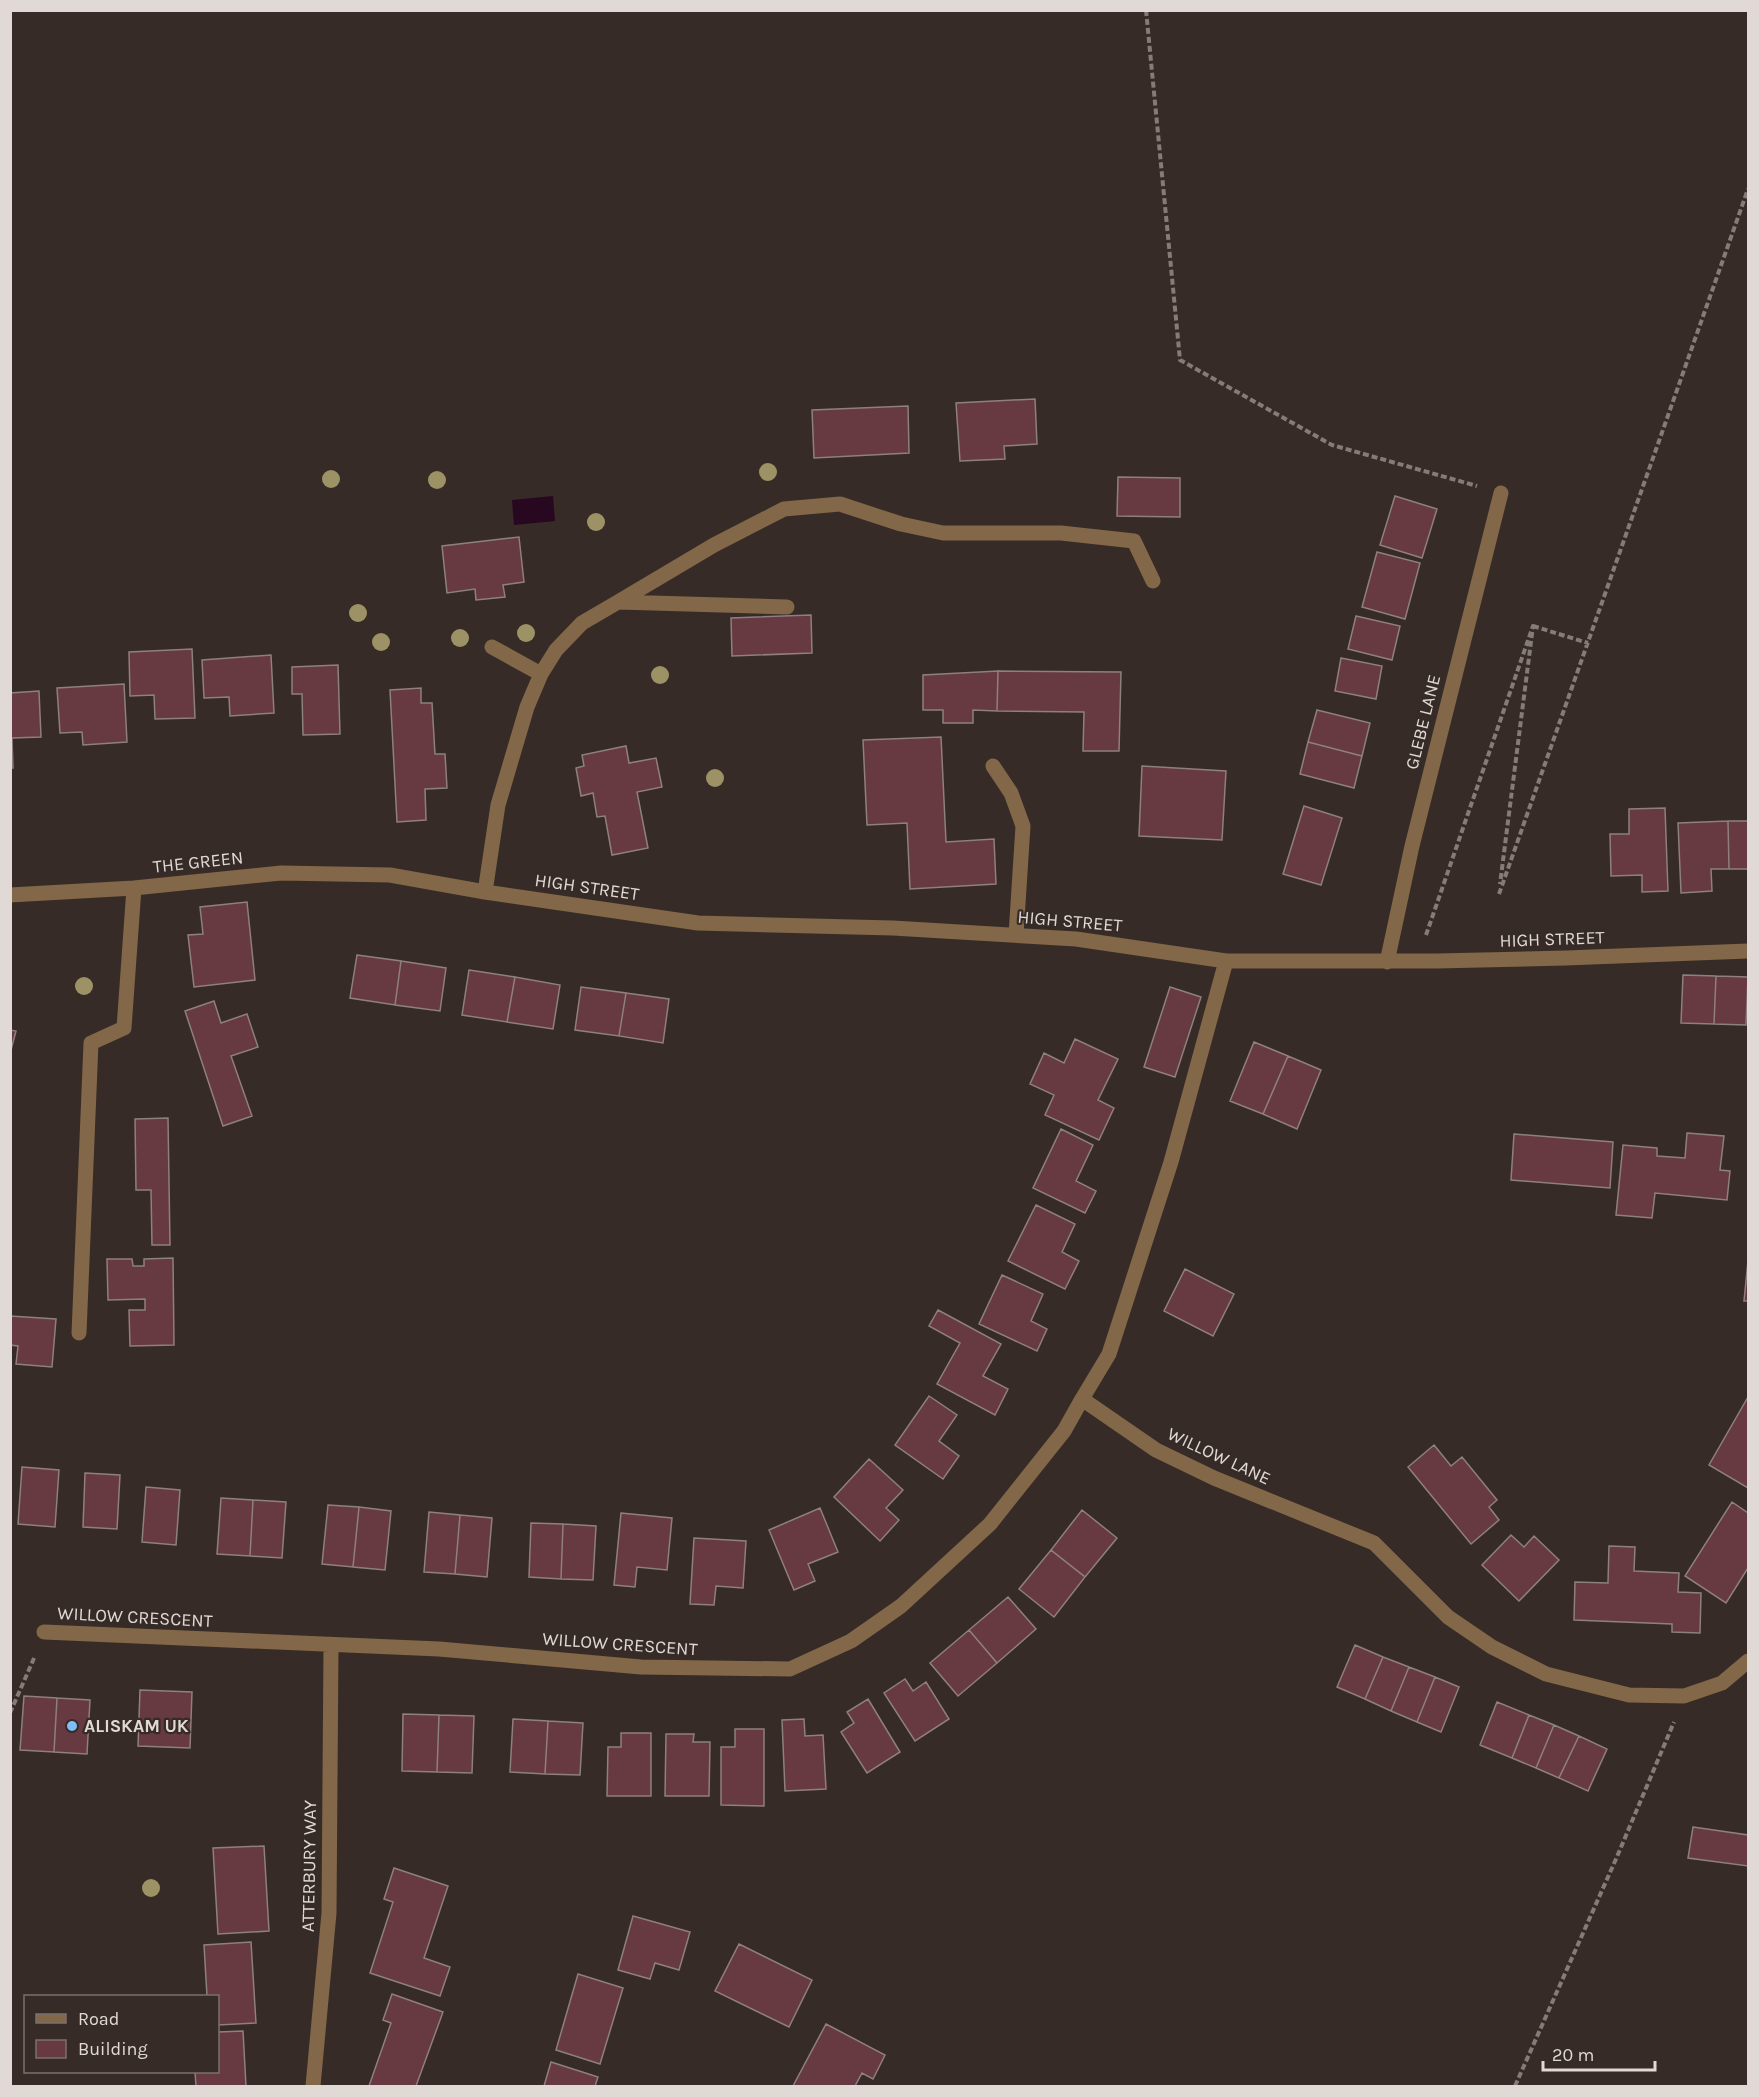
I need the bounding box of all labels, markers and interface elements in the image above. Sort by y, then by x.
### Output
street label: GLEBE LANE [1401,672,1445,772]
street label: THE GREEN [152,846,244,878]
street label: HIGH STREET [533,869,641,905]
street label: HIGH STREET [1017,905,1123,937]
street label: HIGH STREET [1499,926,1605,952]
street label: WILLOW LANE [1164,1423,1274,1489]
street label: WILLOW CRESCENT [57,1602,213,1632]
street label: WILLOW CRESCENT [542,1628,698,1660]
place label: ALISKAM UK [84,1715,189,1737]
marker: ALISKAM UK [65,1719,79,1733]
street label: ATTERBURY WAY [297,1800,321,1932]
legend [24,1995,219,2073]
text: Road [78,2008,119,2030]
scale bar [1543,2034,1656,2072]
text: Building [78,2038,148,2060]
text: 20 m [1552,2044,1594,2066]

